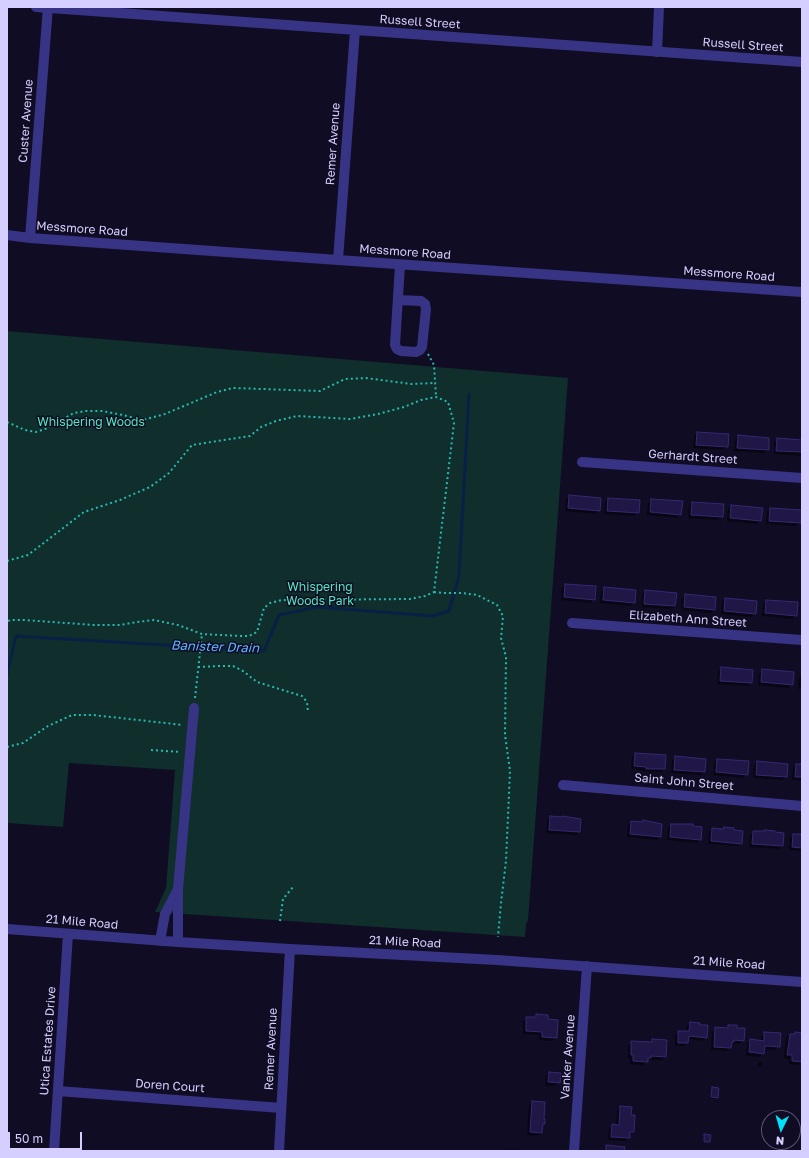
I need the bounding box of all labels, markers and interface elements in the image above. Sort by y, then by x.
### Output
street label: Russell Street [379,12,461,32]
street label: Russell Street [702,35,784,55]
street label: Custer Avenue [16,79,36,163]
street label: Remer Avenue [323,102,343,186]
street label: Messmore Road [36,219,128,239]
street label: Messmore Road [359,242,451,262]
street label: Messmore Road [683,264,775,284]
park label: Whispering Woods [37,415,145,429]
street label: Gerhardt Street [648,447,738,467]
park label: Whispering Woods Park [286,580,354,608]
street label: Elizabeth Ann Street [629,608,747,630]
water label: Banister Drain [171,638,259,656]
street label: Saint John Street [634,770,734,794]
street label: 21 Mile Road [45,912,119,932]
street label: 21 Mile Road [368,933,442,951]
street label: 21 Mile Road [692,953,766,973]
street label: Utica Estates Drive [37,986,59,1096]
street label: Remer Avenue [262,1007,280,1091]
street label: Vanker Avenue [558,1014,578,1100]
street label: Doren Court [135,1076,205,1096]
north arrow [761,1110,801,1150]
scale bar [10,1124,84,1150]
text: 50 m [15,1131,43,1146]
text: N [775,1135,785,1148]

